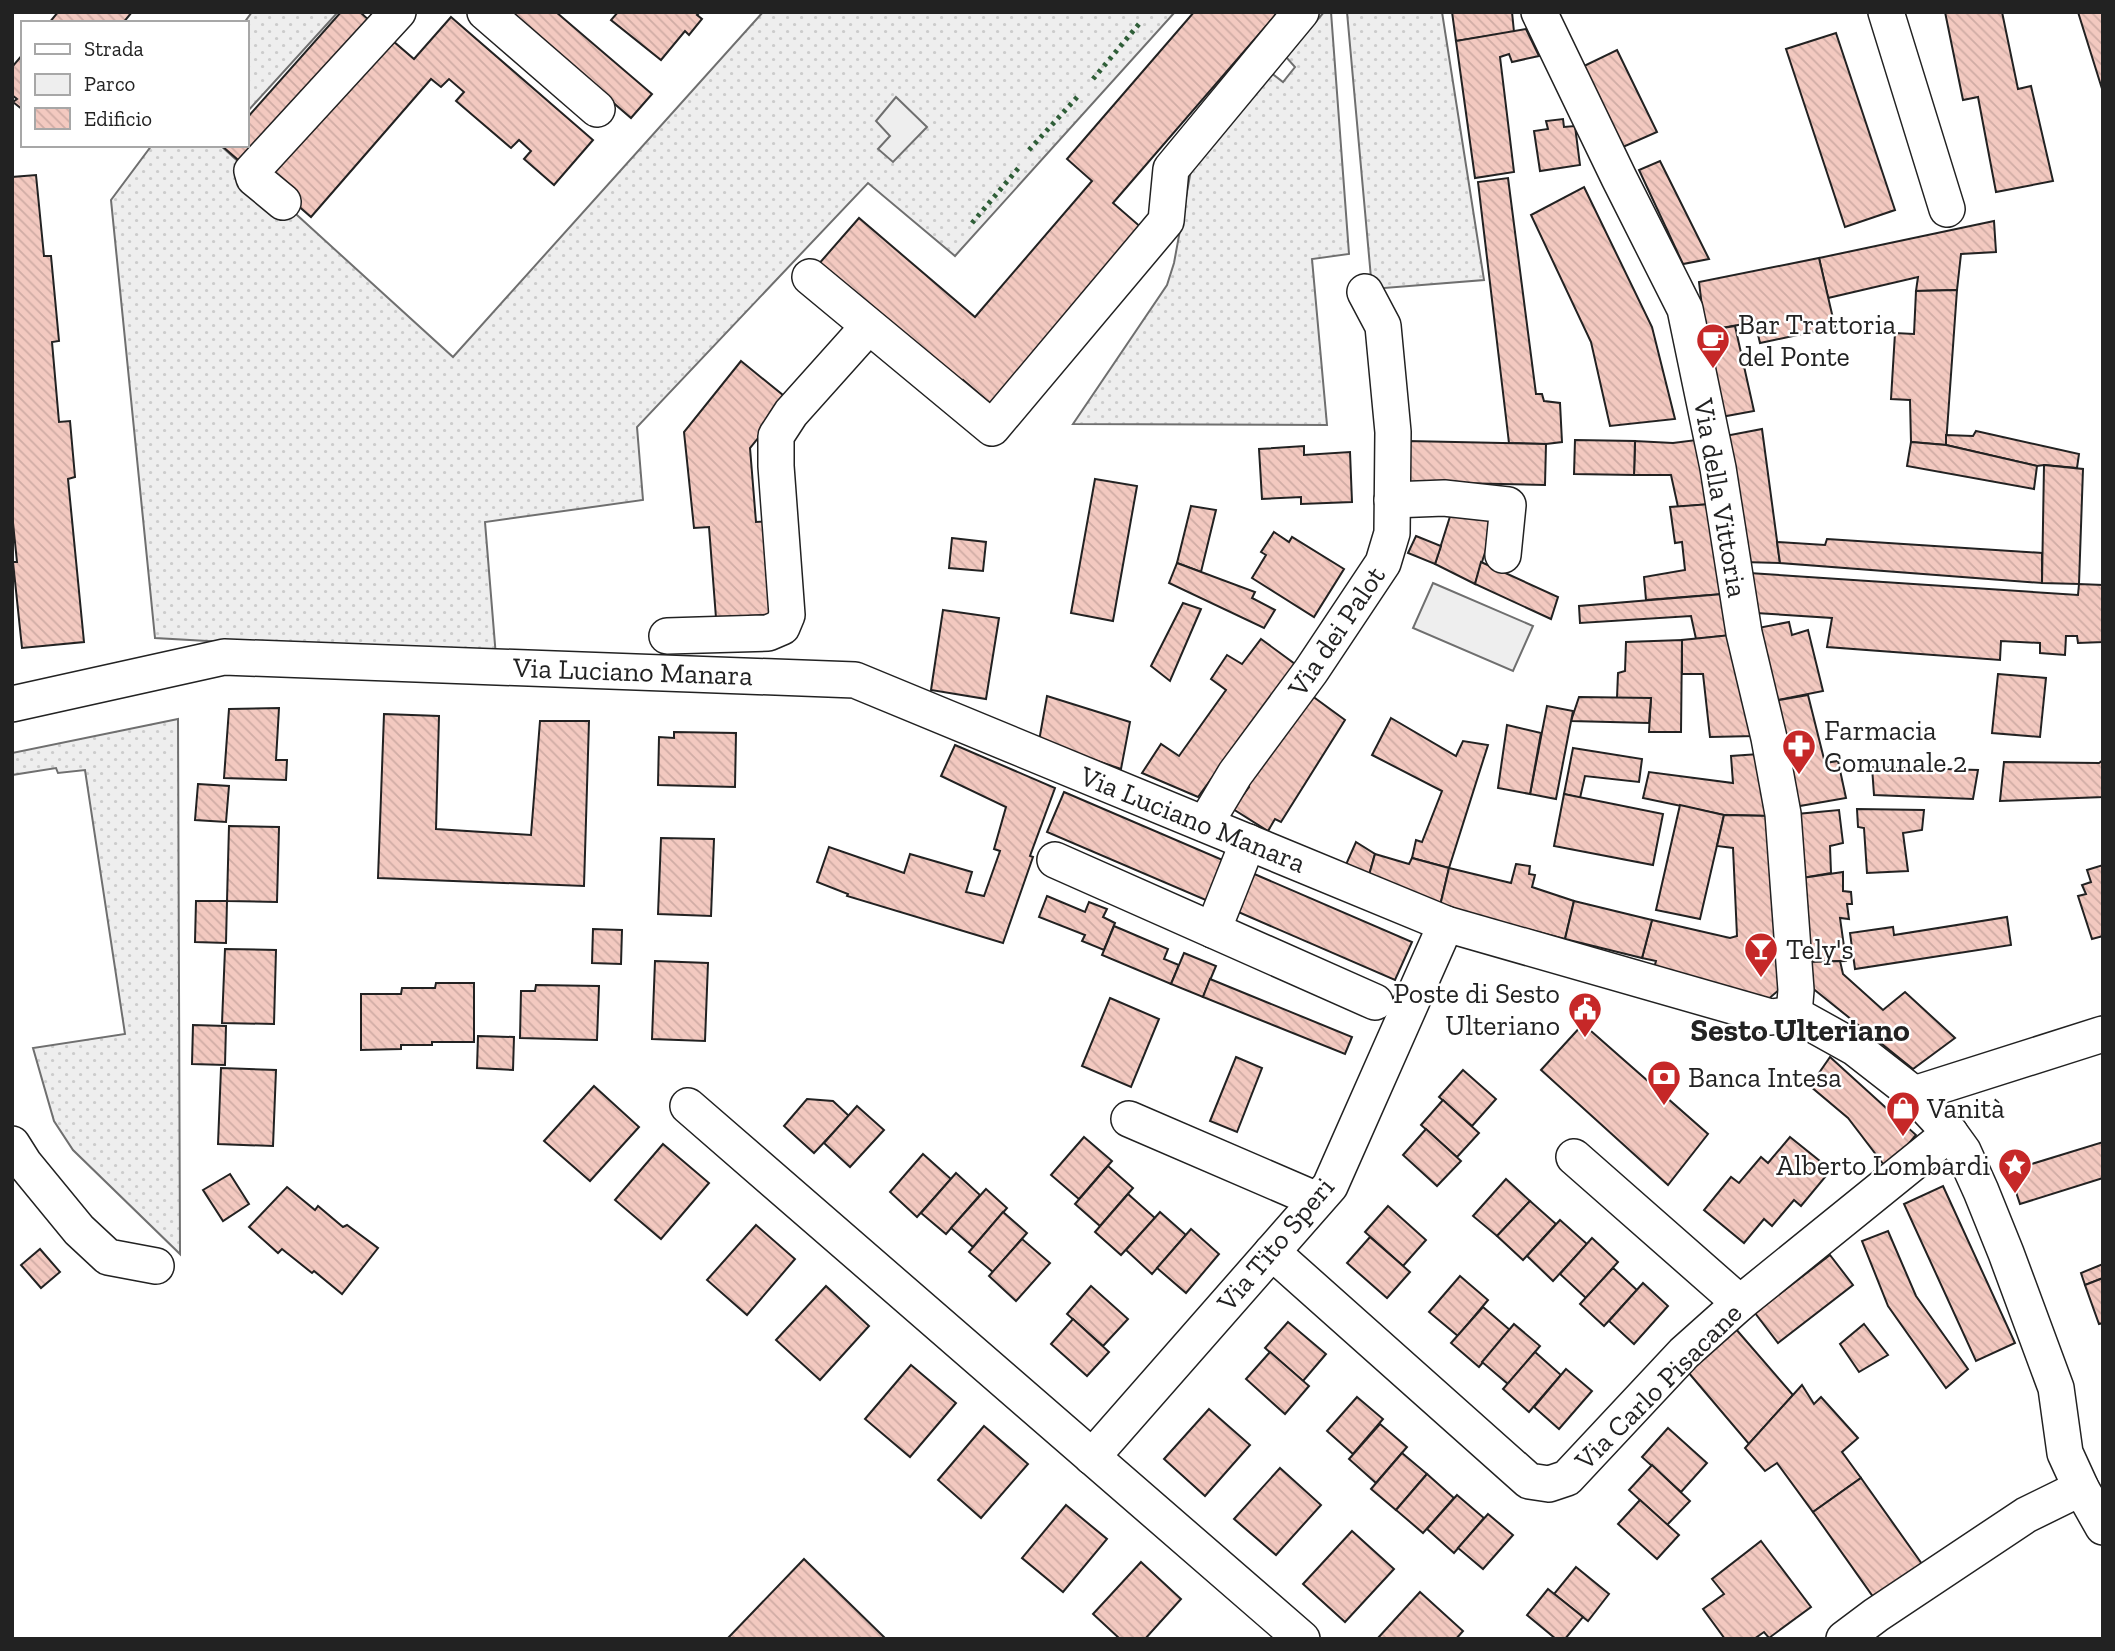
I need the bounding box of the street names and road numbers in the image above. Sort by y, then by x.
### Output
street label: Via della Vittoria [1687,395,1754,601]
street label: Via dei Palot [1280,560,1392,703]
street label: Via Luciano Manara [512,651,754,692]
street label: Via Luciano Manara [1074,759,1311,880]
street label: Via Tito Speri [1209,1171,1341,1319]
street label: Via Carlo Pisacane [1567,1296,1749,1477]

